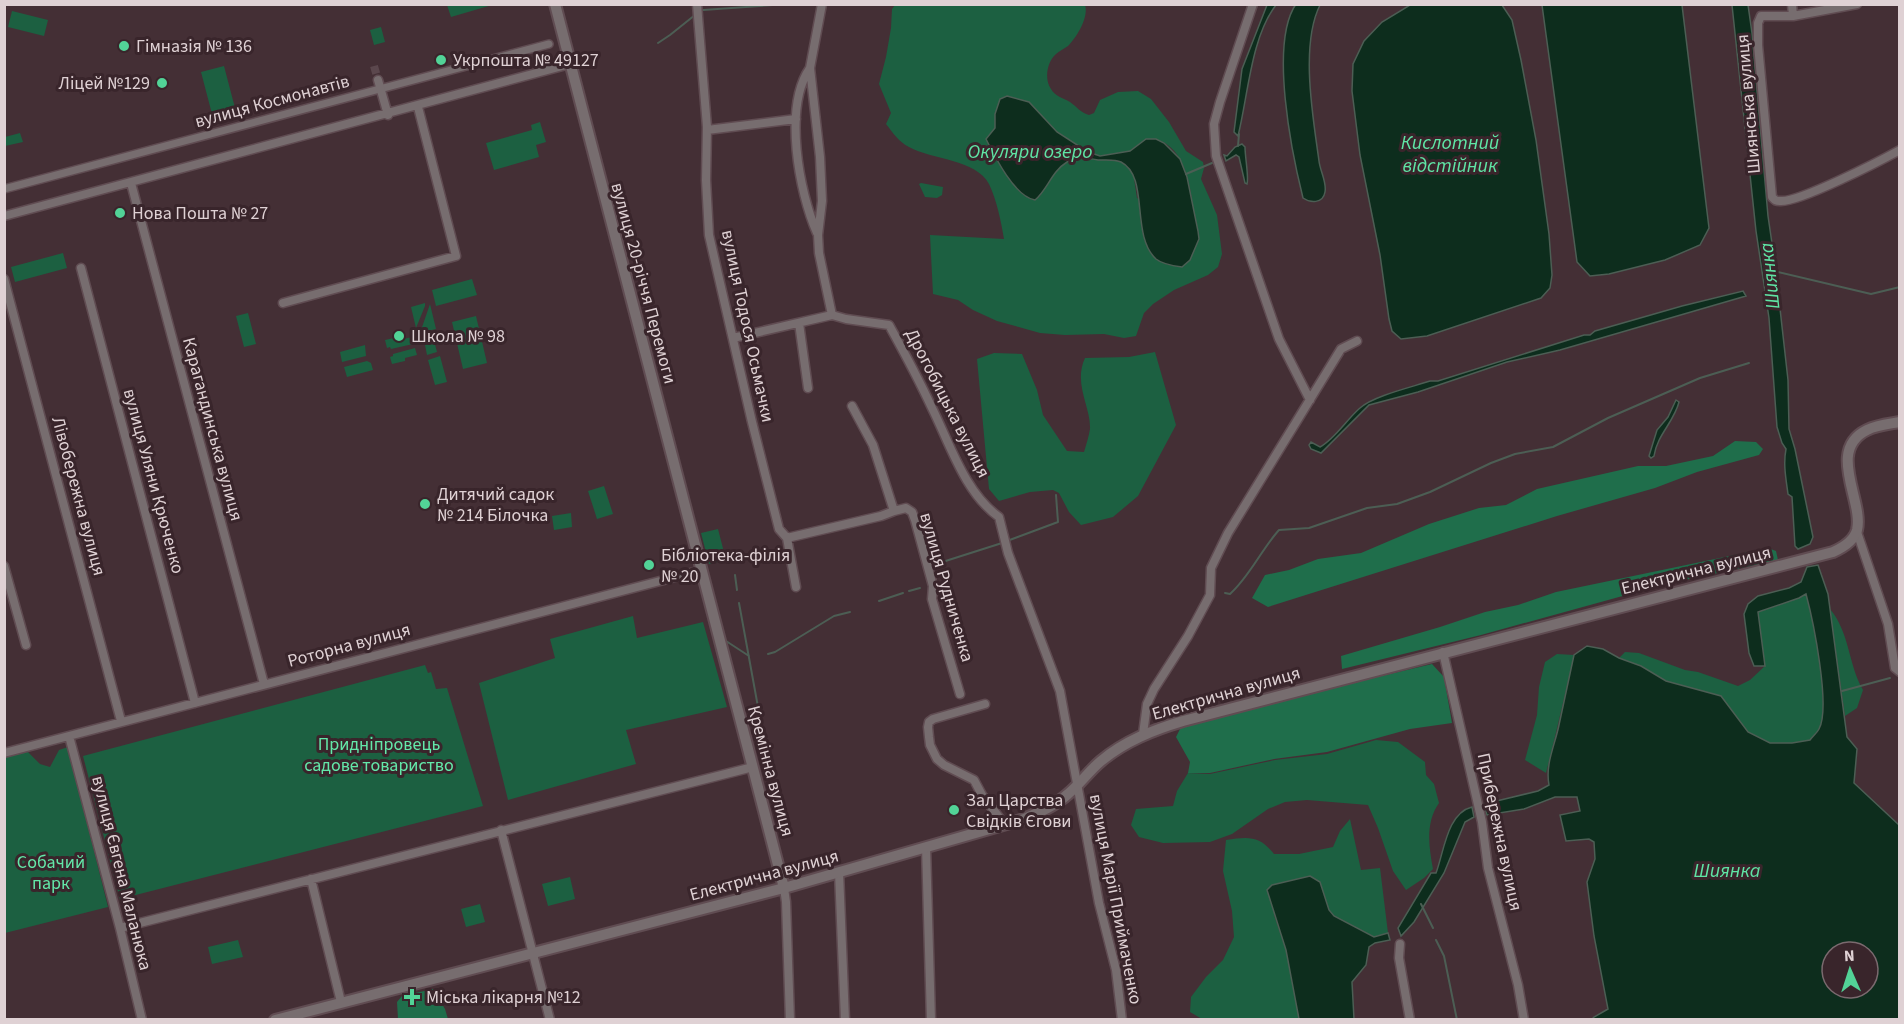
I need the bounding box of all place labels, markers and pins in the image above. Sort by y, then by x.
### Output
place label: Гімназія № 136 [136,34,252,59]
marker: Гімназія № 136 [117,39,131,53]
place label: Укрпошта № 49127 [453,48,599,73]
marker: Укрпошта № 49127 [434,53,448,67]
place label: Ліцей №129 [59,71,150,96]
marker: Ліцей №129 [155,76,169,90]
place label: Нова Пошта № 27 [132,201,268,226]
marker: Нова Пошта № 27 [113,206,127,220]
place label: Школа № 98 [411,324,505,349]
marker: Школа № 98 [392,329,406,343]
place label: Дитячий садок № 214 Білочка [437,482,554,528]
marker: Дитячий садок № 214 Білочка [418,497,432,511]
place label: Бібліотека-філія № 20 [661,543,790,589]
marker: Бібліотека-філія № 20 [642,558,656,572]
place label: Зал Царства Свідків Єгови [966,788,1072,834]
marker: Зал Царства Свідків Єгови [947,803,961,817]
place label: Міська лікарня №12 [426,985,581,1010]
marker: Міська лікарня №12 [403,988,421,1006]

